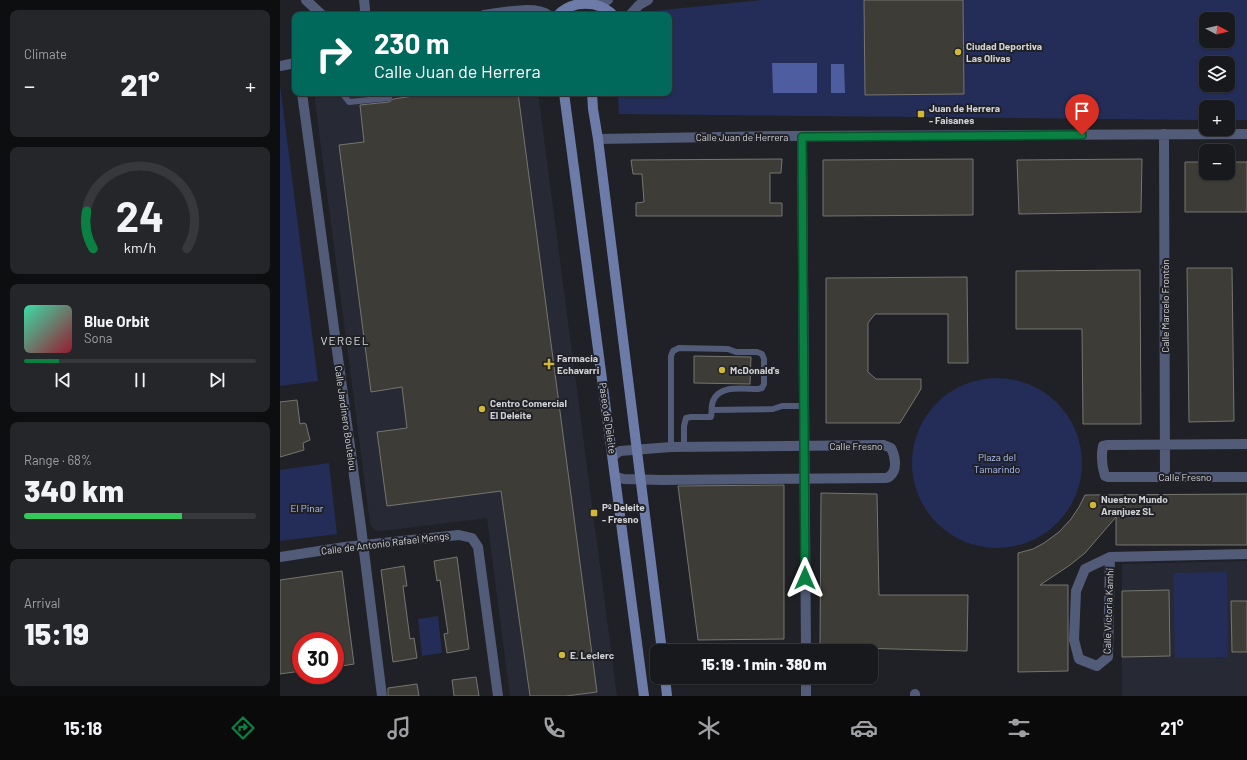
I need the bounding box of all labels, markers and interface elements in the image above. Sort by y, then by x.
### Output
north arrow [1199,12,1235,48]
map controls [1199,12,1235,180]
text: 230 m [374,26,449,60]
icon: right [308,28,360,80]
place label: Ciudad Deportiva Las Olivas [966,40,1042,64]
text: Climate [24,46,67,62]
marker: Ciudad Deportiva Las Olivas [953,47,963,57]
button: layers [1199,56,1235,92]
text: Calle Juan de Herrera [374,60,541,82]
text: 21° [121,66,159,102]
text: − [24,72,35,98]
text: + [245,72,256,98]
pin [1065,94,1099,135]
icon: arrive [1071,100,1093,122]
button: + [1199,100,1235,136]
place label: Juan de Herrera - Faisanes [929,102,1000,126]
marker: Juan de Herrera - Faisanes [916,109,926,119]
street label: Calle Juan de Herrera [696,131,788,143]
button: − [1199,144,1235,180]
text: 24 [116,190,164,240]
text: km/h [124,238,156,255]
street label: Calle Marcelo Frontón [1159,259,1171,353]
text: Blue Orbit [84,312,149,330]
text: Sona [84,330,112,346]
district label: VERGEL [321,333,369,347]
place label: Farmacia Echavarri [557,352,600,376]
marker: Farmacia Echavarri [544,359,554,369]
place label: McDonald's [730,364,780,376]
street label: Calle Jardinero Boutelou [333,365,359,471]
marker: McDonald's [717,365,727,375]
icon: previous [52,369,74,391]
icon: pause [129,369,151,391]
icon: next [206,369,228,391]
street label: Paseo de Deleite [597,382,619,454]
place label: Centro Comercial El Deleite [490,397,567,421]
marker: Centro Comercial El Deleite [477,404,487,414]
street label: Calle Fresno [829,440,883,452]
park label: Plaza del Tamarindo [974,451,1020,475]
text: Range · 68% [24,452,92,468]
street label: Calle Fresno [1158,471,1212,483]
text: 340 km [24,472,124,508]
place label: Nuestro Mundo Aranjuez SL [1101,493,1168,517]
marker: Nuestro Mundo Aranjuez SL [1088,500,1098,510]
place label: Pº Deleite - Fresno [602,501,645,525]
park label: El Pinar [291,502,324,514]
marker: Pº Deleite - Fresno [589,508,599,518]
street label: Calle de Antonio Rafael Mengs [320,529,450,557]
position arrow [784,557,826,599]
street label: Calle Victoria Kamhi [1100,568,1116,654]
text: Arrival [24,595,60,611]
text: 15:19 [24,615,89,651]
speed limit sign: 30 [292,632,344,684]
place label: E. Leclerc [570,649,615,661]
marker: E. Leclerc [557,650,567,660]
text: 15:19 · 1 min · 380 m [701,655,827,673]
icon: directions [229,714,257,742]
icon: music [385,714,413,742]
icon: phone [540,714,568,742]
icon: climate [695,714,723,742]
icon: car [850,714,878,742]
icon: filters [1005,714,1033,742]
text: 15:18 [64,717,102,739]
text: 21° [1160,717,1183,739]

